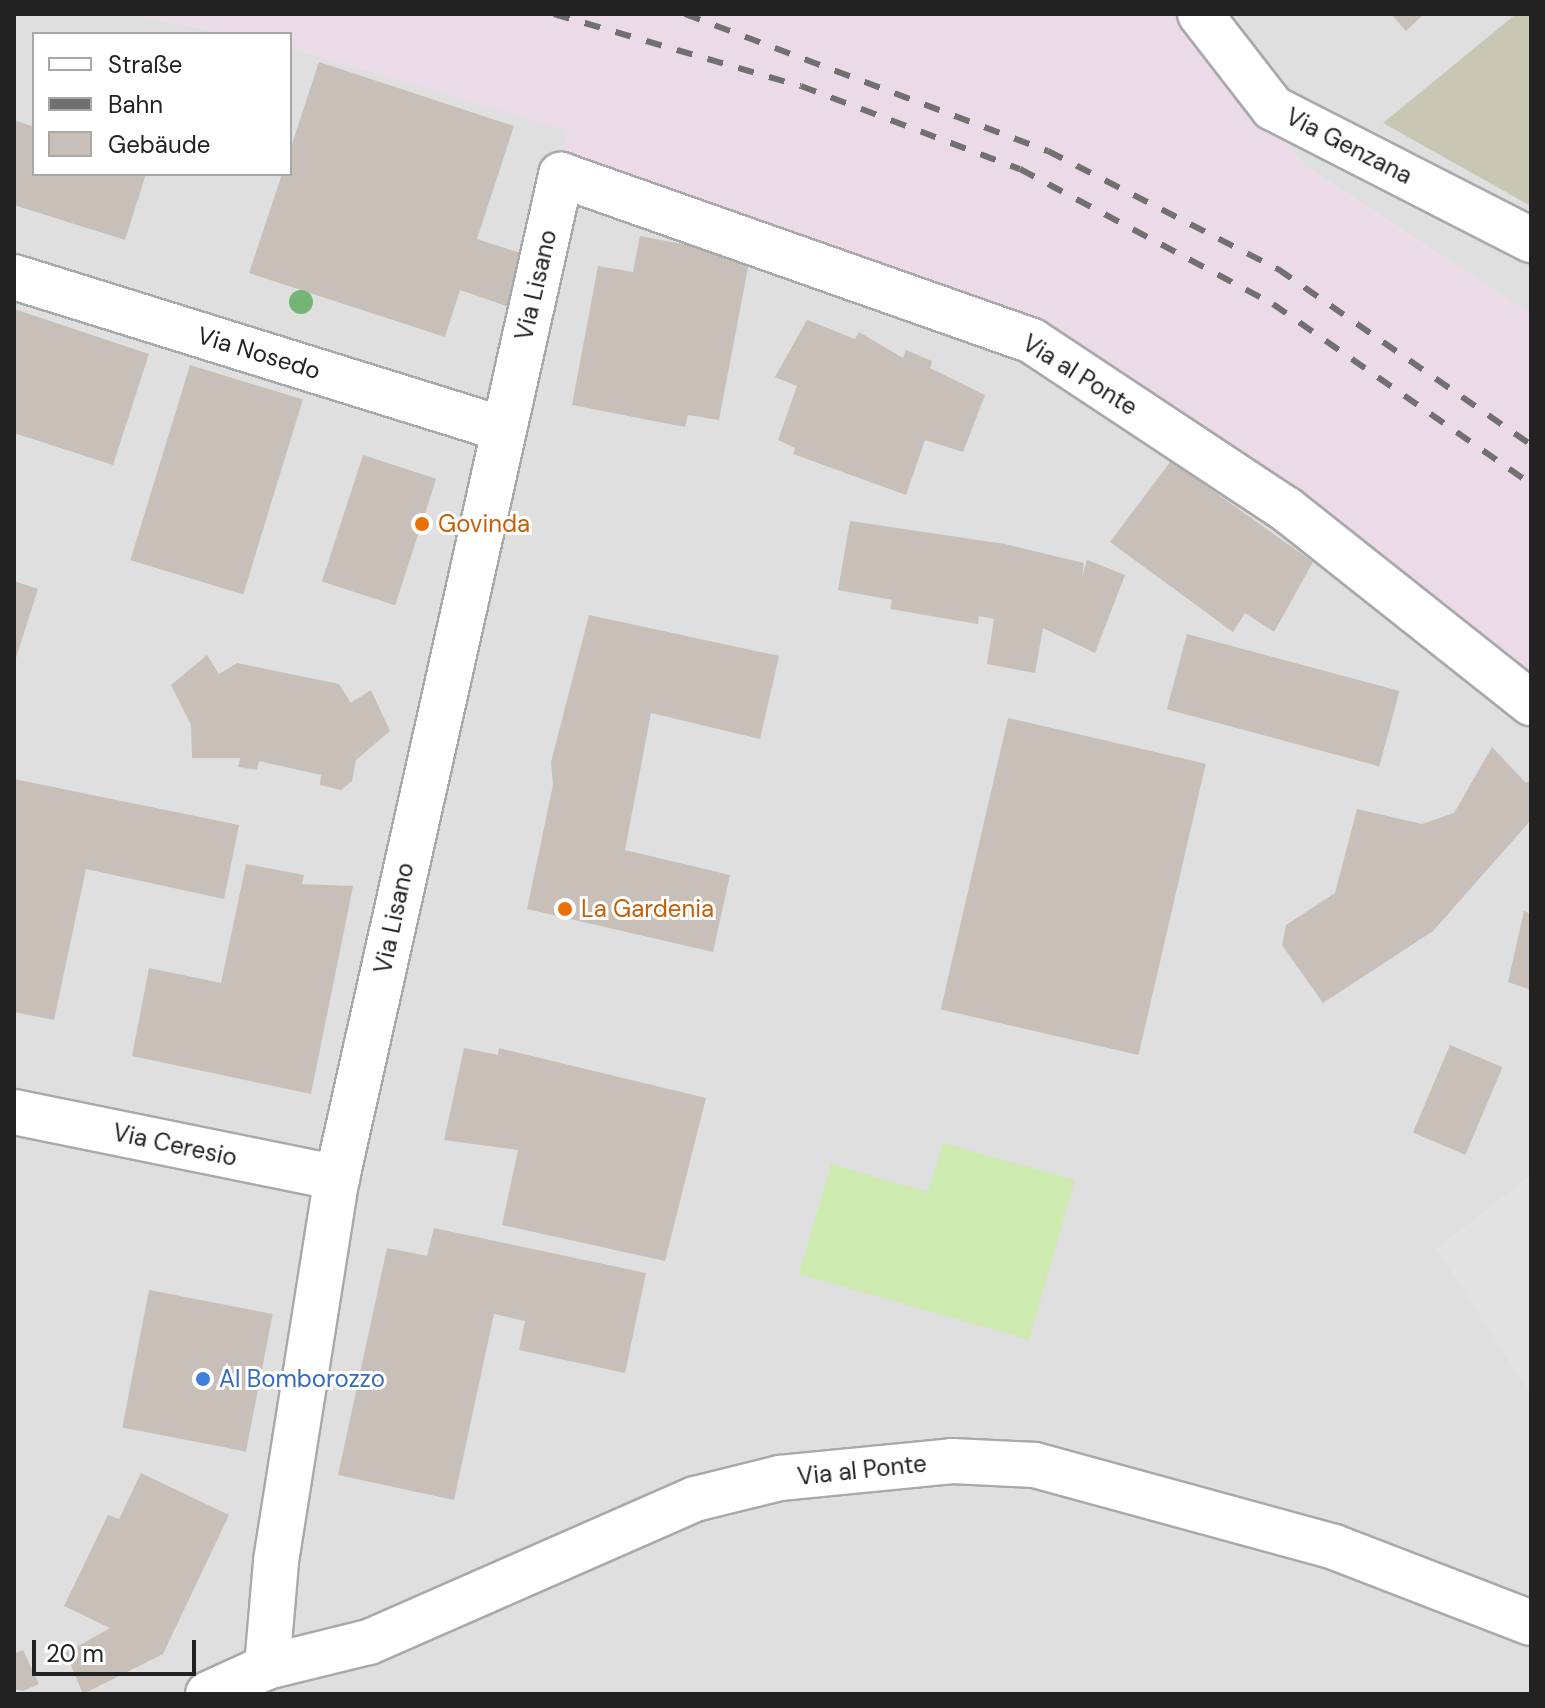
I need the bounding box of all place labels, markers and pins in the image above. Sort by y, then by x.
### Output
place label: Govinda [438,510,530,538]
marker: Govinda [413,515,431,533]
place label: La Gardenia [581,895,714,923]
marker: La Gardenia [556,900,574,918]
place label: Al Bomborozzo [219,1365,385,1393]
marker: Al Bomborozzo [194,1370,212,1388]

